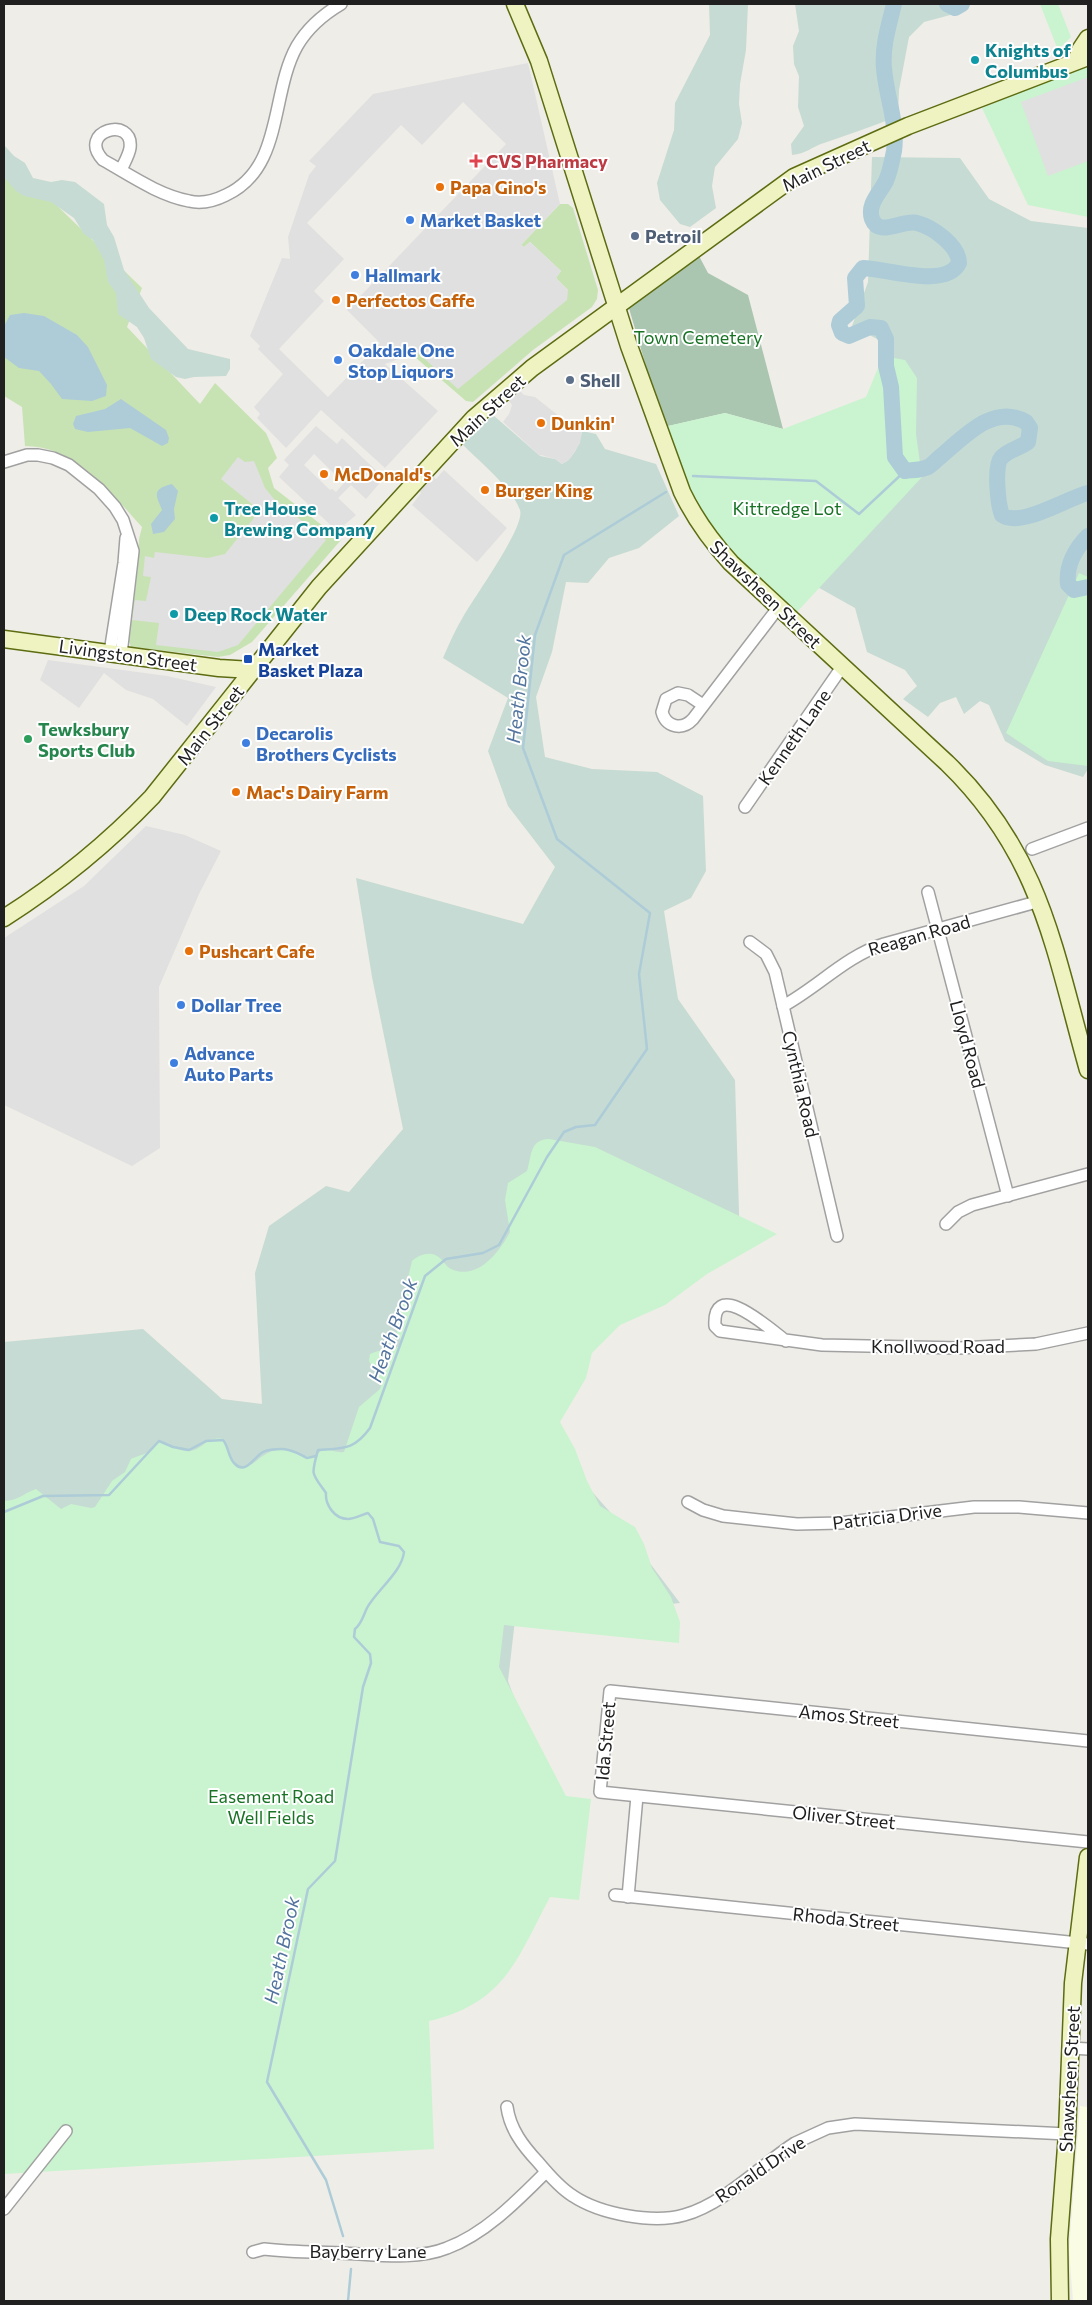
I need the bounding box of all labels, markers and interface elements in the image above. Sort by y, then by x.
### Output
place label: Knights of Columbus [985,39,1071,82]
marker: Knights of Columbus [969,54,981,66]
street label: Main Street [778,134,874,196]
place label: CVS Pharmacy [486,150,608,172]
marker: CVS Pharmacy [470,155,482,167]
place label: Papa Gino's [450,176,547,198]
marker: Papa Gino's [434,181,446,193]
place label: Market Basket [420,209,541,231]
marker: Market Basket [404,214,416,226]
place label: Petroil [645,225,701,247]
marker: Petroil [629,230,641,242]
place label: Hallmark [365,264,441,286]
marker: Hallmark [349,269,361,281]
place label: Perfectos Caffe [346,289,475,311]
marker: Perfectos Caffe [330,294,342,306]
park label: Town Cemetery [634,326,762,348]
place label: Oakdale One Stop Liquors [348,339,455,382]
marker: Oakdale One Stop Liquors [332,354,344,366]
street label: Main Street [444,369,530,451]
place label: Shell [580,369,621,391]
marker: Shell [564,374,576,386]
place label: Dunkin' [551,412,615,434]
marker: Dunkin' [535,417,547,429]
place label: McDonald's [334,463,432,485]
marker: McDonald's [318,468,330,480]
place label: Burger King [495,479,593,501]
marker: Burger King [479,484,491,496]
place label: Tree House Brewing Company [224,497,375,540]
park label: Kittredge Lot [732,497,842,519]
marker: Tree House Brewing Company [208,512,220,524]
street label: Shawsheen Street [706,535,826,653]
place label: Deep Rock Water [184,603,328,625]
marker: Deep Rock Water [168,608,180,620]
water label: Heath Brook [501,633,535,744]
street label: Livingston Street [57,634,199,676]
place label: Market Basket Plaza [258,638,363,681]
marker: Market Basket Plaza [242,653,254,665]
street label: Main Street [172,681,248,769]
street label: Kenneth Lane [753,685,835,789]
place label: Tewksbury Sports Club [38,718,136,761]
place label: Decarolis Brothers Cyclists [256,722,397,765]
marker: Tewksbury Sports Club [22,733,34,745]
marker: Decarolis Brothers Cyclists [240,737,252,749]
place label: Mac's Dairy Farm [246,781,388,803]
marker: Mac's Dairy Farm [230,786,242,798]
street label: Reagan Road [865,910,973,960]
place label: Pushcart Cafe [199,940,315,962]
marker: Pushcart Cafe [183,945,195,957]
place label: Dollar Tree [191,994,282,1016]
street label: Lloyd Road [946,998,990,1090]
marker: Dollar Tree [175,999,187,1011]
street label: Cynthia Road [778,1029,824,1139]
place label: Advance Auto Parts [184,1042,273,1085]
marker: Advance Auto Parts [168,1057,180,1069]
water label: Heath Brook [363,1274,422,1385]
street label: Knollwood Road [871,1335,1005,1357]
street label: Patricia Drive [831,1498,943,1534]
street label: Amos Street [798,1700,900,1732]
street label: Ida Street [591,1701,619,1781]
park label: Easement Road Well Fields [208,1785,334,1828]
street label: Oliver Street [791,1801,897,1833]
water label: Heath Brook [258,1894,304,2006]
street label: Rhoda Street [792,1902,900,1936]
street label: Shawsheen Street [1054,2005,1084,2153]
street label: Ronald Drive [711,2131,809,2207]
street label: Bayberry Lane [310,2240,426,2262]

